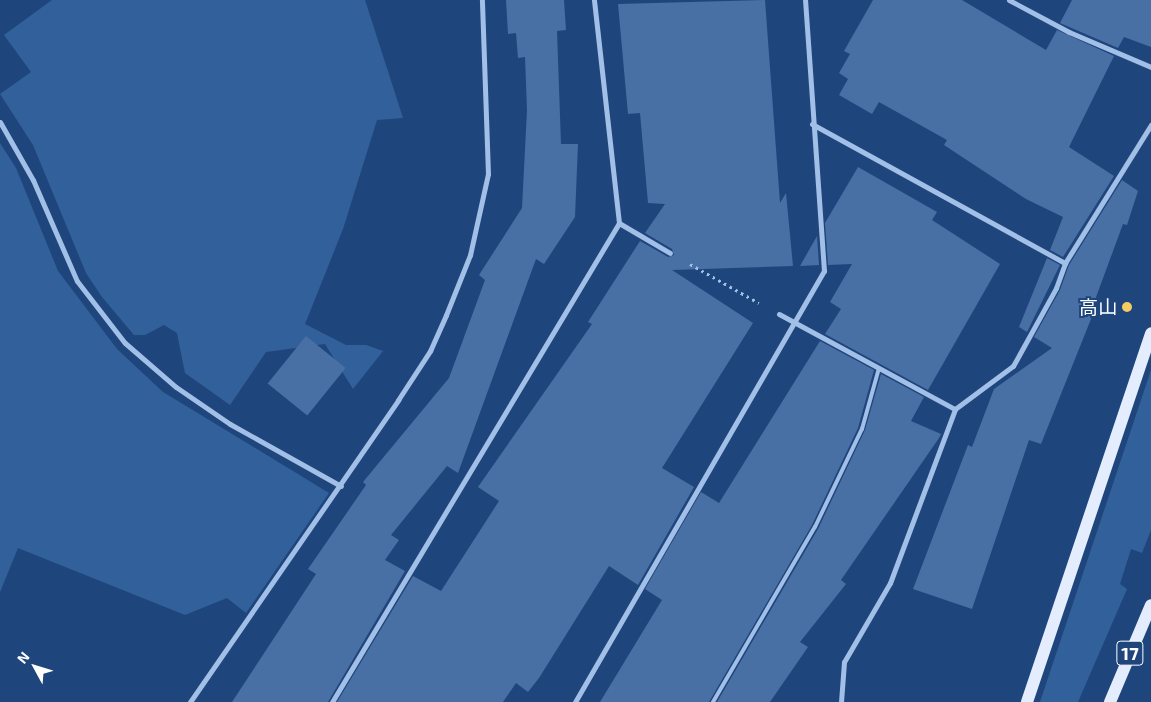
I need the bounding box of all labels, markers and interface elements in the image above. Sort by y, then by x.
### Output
place label: 高山 [1079,296,1117,318]
marker: 高山 [1121,301,1133,313]
road number: 17 [1116,638,1144,668]
north arrow [10,642,60,692]
text: N [13,648,33,667]

